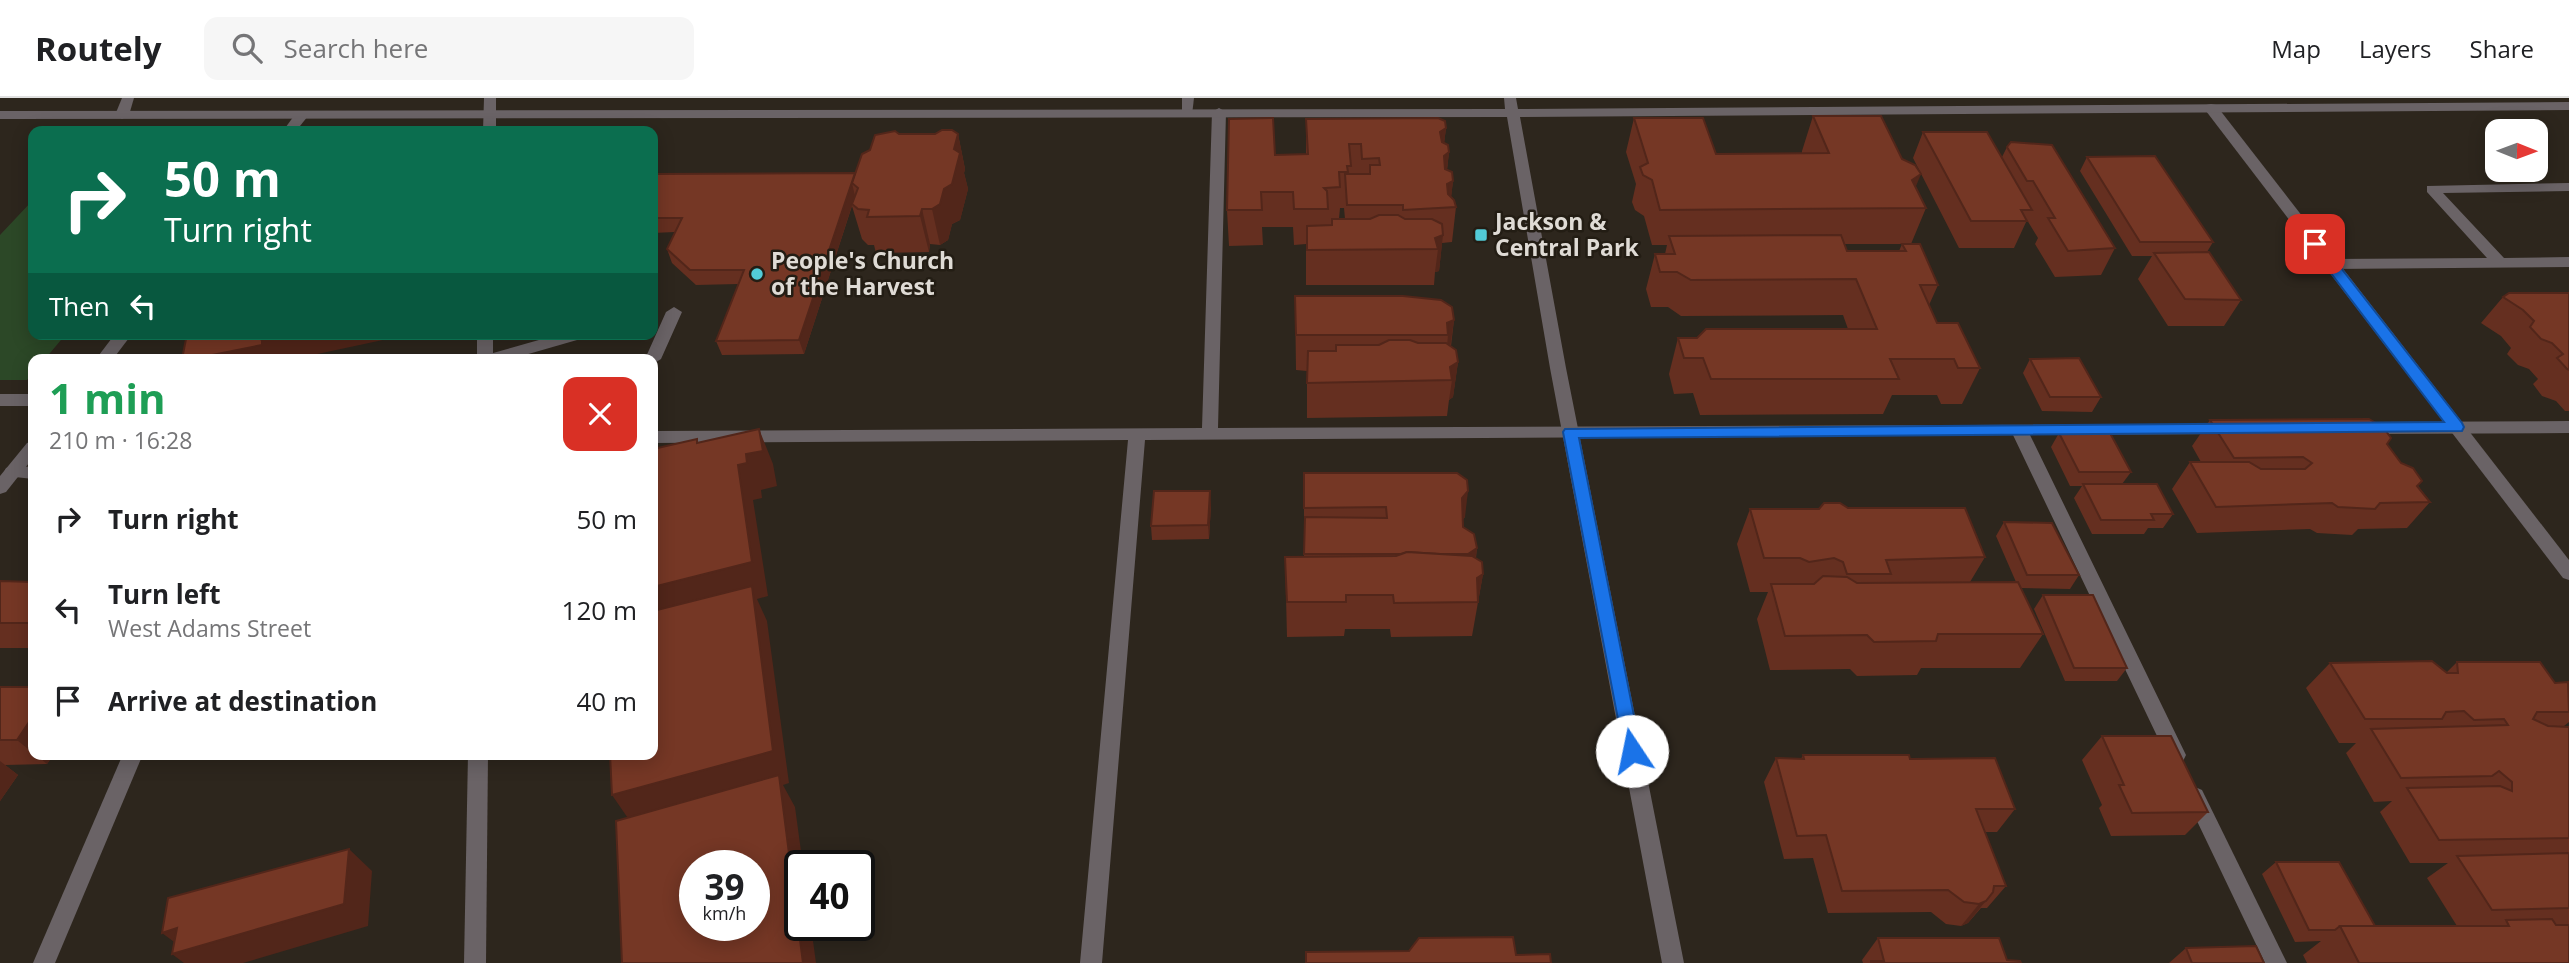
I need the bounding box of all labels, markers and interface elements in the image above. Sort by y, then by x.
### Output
search box [204,17,694,80]
text: Routely [35,26,162,71]
icon: search [228,29,266,67]
text: Search here [284,30,428,66]
text: Map [2271,32,2321,65]
text: Layers [2359,32,2432,65]
text: Share [2470,32,2534,65]
north arrow [2485,119,2548,182]
map controls [2485,119,2548,182]
text: 50 m [164,145,281,211]
icon: right [49,154,140,245]
place label: Jackson & Central Park [1493,205,1639,263]
text: Turn right [164,208,312,251]
pin [2285,214,2345,274]
icon: arrive [2296,225,2334,263]
marker: Jackson & Central Park [1473,227,1489,243]
place label: People's Church of the Harvest [771,244,954,302]
marker: People's Church of the Harvest [749,266,765,282]
icon: left [124,287,162,325]
text: Then [49,288,110,324]
text: 1 min [49,369,166,426]
button: close [563,377,637,451]
text: 210 m · 16:28 [49,424,192,456]
icon: right [49,500,87,538]
text: Turn right [108,501,239,537]
text: 50 m [576,501,637,537]
text: Turn left [108,576,220,612]
icon: left [49,591,87,629]
text: 120 m [562,592,637,628]
text: West Adams Street [108,612,311,644]
icon: arrive [49,682,87,720]
text: Arrive at destination [108,683,377,719]
text: 40 m [576,683,637,719]
position arrow [1595,714,1669,788]
speed limit sign: 40 [784,850,875,941]
text: 39 [704,863,745,910]
text: km/h [703,901,746,925]

